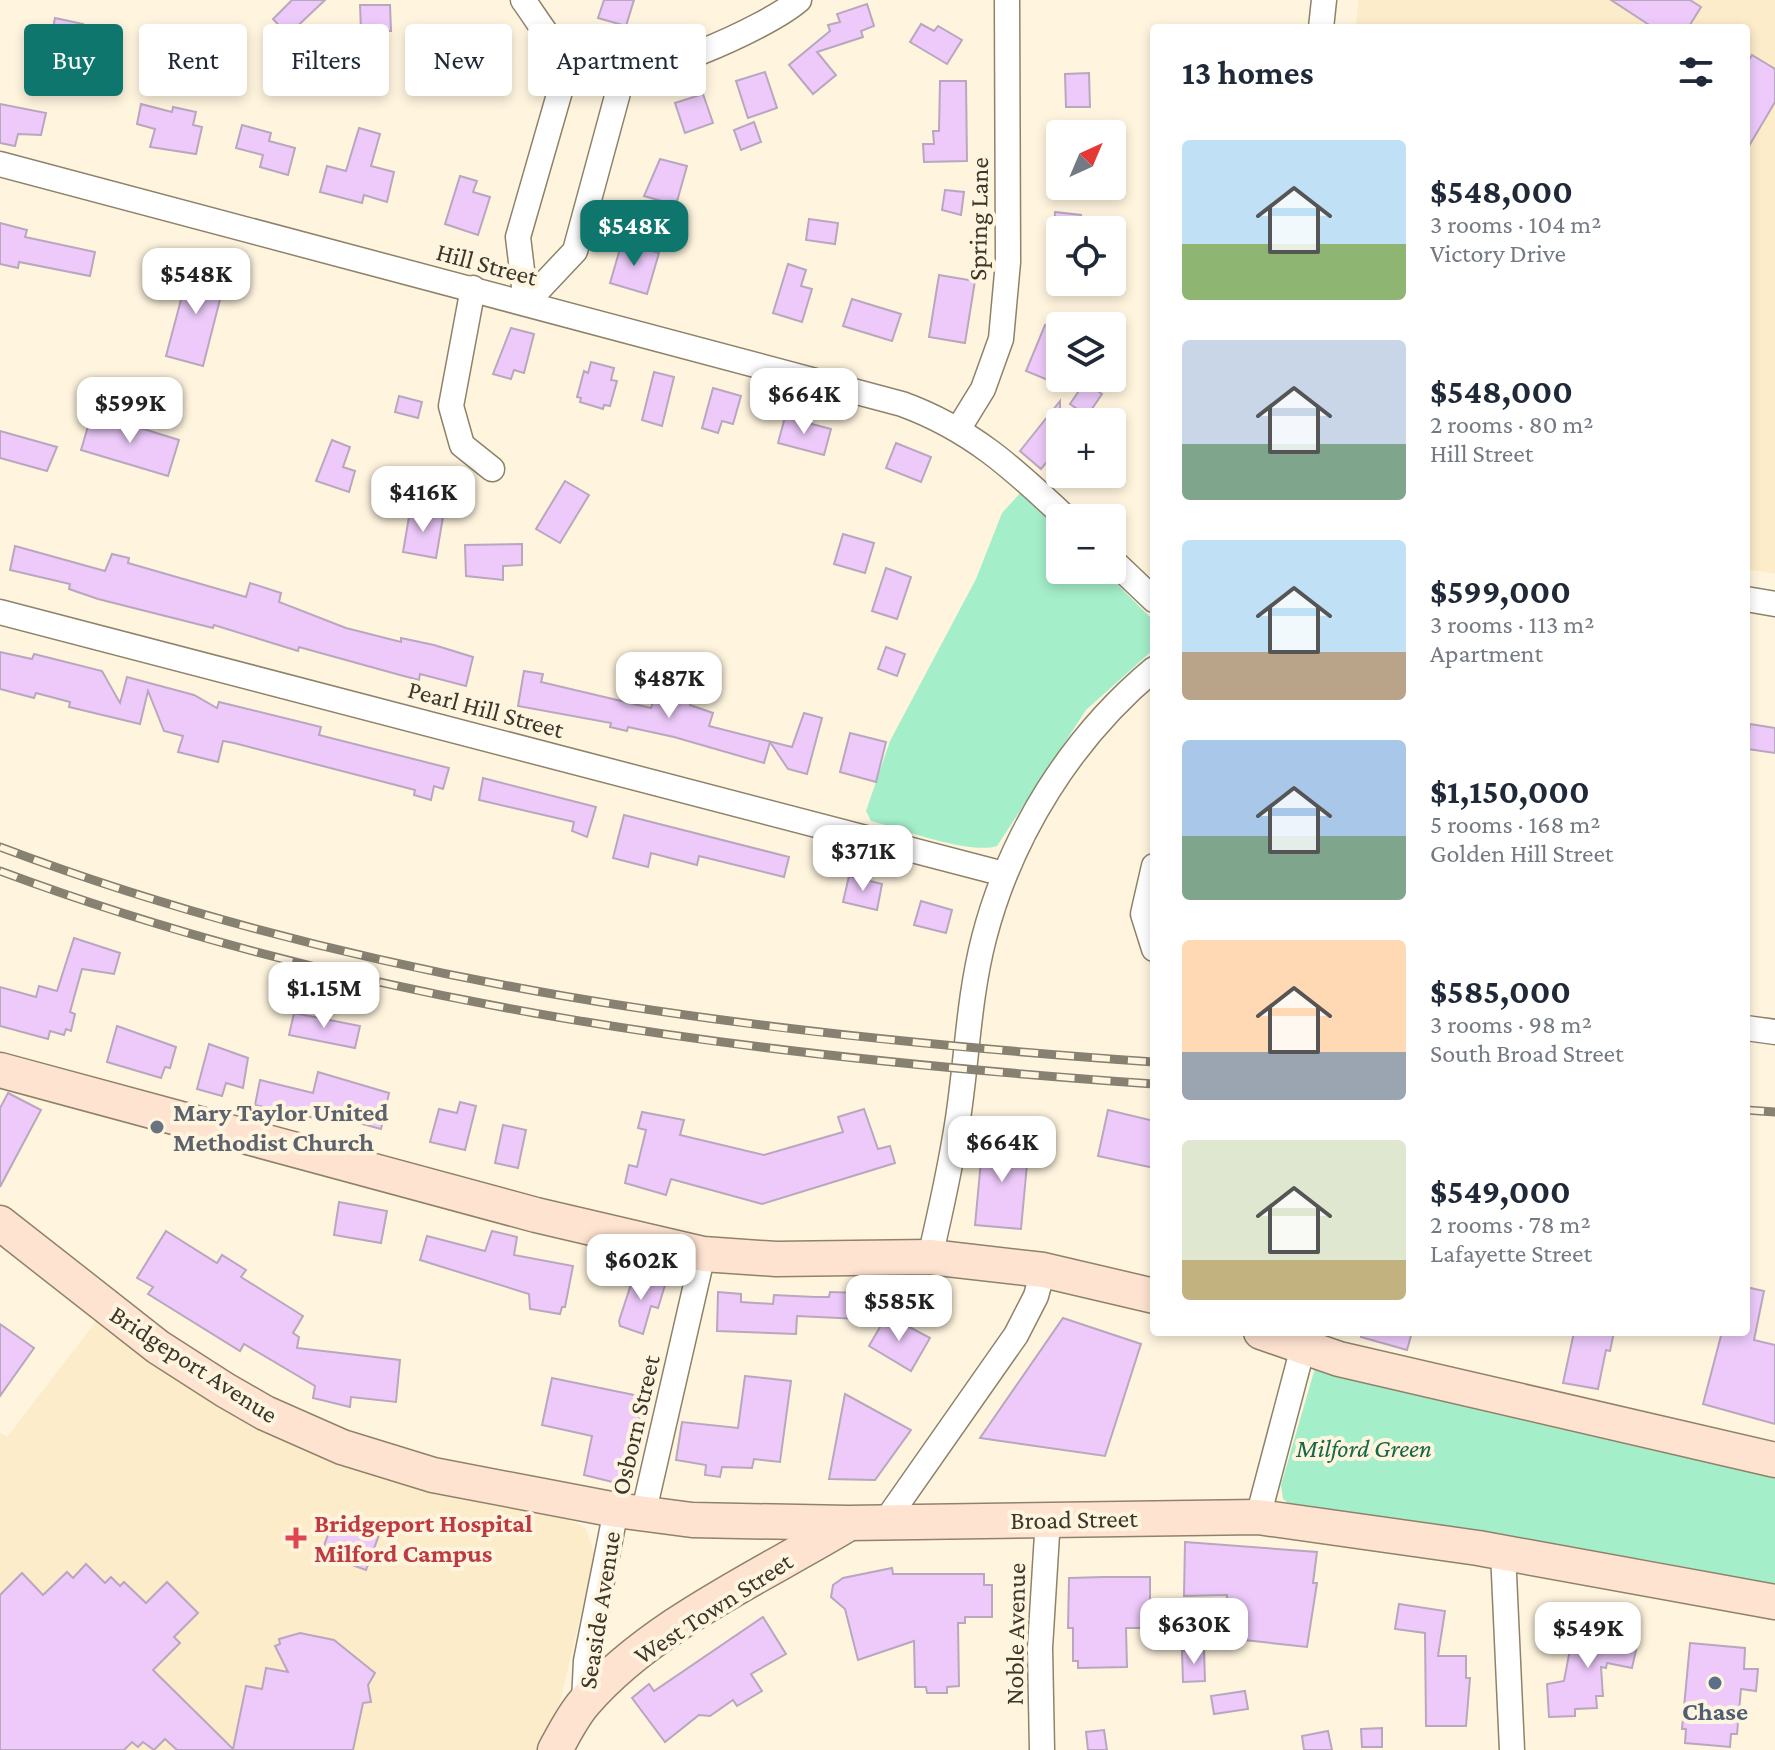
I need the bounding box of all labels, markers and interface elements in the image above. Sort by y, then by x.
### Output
chip: Buy [24,24,123,96]
chip: Rent [139,24,247,96]
chip: Filters [263,24,389,96]
chip: New [405,24,512,96]
chip: Apartment [528,24,706,96]
icon: filters [1674,50,1718,94]
text: 13 homes [1182,54,1314,91]
north arrow [1046,120,1126,200]
map controls [1046,120,1126,584]
street label: Spring Lane [963,157,994,281]
icon: home [1246,172,1342,268]
text: $548,000 [1430,173,1573,210]
pin: $548K [578,200,690,268]
text: 3 rooms · 104 m² [1430,210,1601,239]
text: $548K [598,211,670,240]
button: locate [1046,216,1126,296]
street label: Hill Street [433,237,541,292]
text: Victory Drive [1430,239,1566,268]
pin: $548K [140,248,252,316]
text: $548K [160,259,232,288]
button: layers [1046,312,1126,392]
pin: $664K [748,368,860,436]
icon: home [1246,372,1342,468]
text: $548,000 [1430,373,1573,410]
pin: $599K [74,377,186,445]
text: $664K [768,379,840,408]
text: $599K [95,388,165,417]
button: + [1046,408,1126,488]
text: 2 rooms · 80 m² [1430,410,1593,439]
text: Hill Street [1430,439,1533,468]
pin: $416K [367,466,479,534]
text: $416K [389,477,457,506]
button: − [1046,504,1126,584]
icon: home [1246,572,1342,668]
text: $599,000 [1430,573,1571,610]
text: 3 rooms · 113 m² [1430,610,1594,639]
text: Apartment [1430,639,1543,668]
pin: $487K [613,652,725,720]
text: $487K [634,663,704,692]
street label: Pearl Hill Street [405,675,567,744]
icon: home [1246,772,1342,868]
text: $1,150,000 [1430,773,1590,810]
text: 5 rooms · 168 m² [1430,810,1600,839]
pin: $371K [807,825,919,893]
text: $371K [831,836,895,865]
text: Golden Hill Street [1430,839,1613,868]
pin: $1.15M [259,962,389,1030]
icon: home [1246,972,1342,1068]
text: $1.15M [286,973,362,1002]
text: $585,000 [1430,973,1571,1010]
text: 3 rooms · 98 m² [1430,1010,1592,1039]
text: South Broad Street [1430,1039,1624,1068]
place label: Mary Taylor United Methodist Church [173,1098,389,1157]
pin: $664K [946,1116,1058,1184]
marker: Mary Taylor United Methodist Church [148,1118,166,1136]
text: $664K [966,1127,1038,1156]
icon: home [1246,1172,1342,1268]
text: $549,000 [1430,1173,1571,1210]
text: 2 rooms · 78 m² [1430,1210,1591,1239]
pin: $602K [585,1234,697,1302]
text: Lafayette Street [1430,1239,1592,1268]
text: $602K [605,1245,677,1274]
pin: $585K [843,1275,955,1343]
text: $585K [864,1286,934,1315]
street label: Bridgeport Avenue [105,1300,283,1429]
street label: Osborn Street [605,1352,666,1498]
park label: Milford Green [1295,1434,1432,1463]
street label: Broad Street [1010,1504,1138,1535]
place label: Bridgeport Hospital Milford Campus [314,1509,533,1568]
marker: Bridgeport Hospital Milford Campus [285,1527,307,1549]
street label: Seaside Avenue [573,1529,626,1691]
street label: West Town Street [629,1546,798,1670]
street label: Noble Avenue [1000,1562,1031,1706]
pin: $630K [1138,1598,1250,1666]
pin: $549K [1532,1602,1644,1670]
text: $630K [1158,1609,1230,1638]
text: $549K [1553,1613,1623,1642]
marker: Chase [1706,1674,1724,1692]
place label: Chase [1682,1697,1748,1726]

